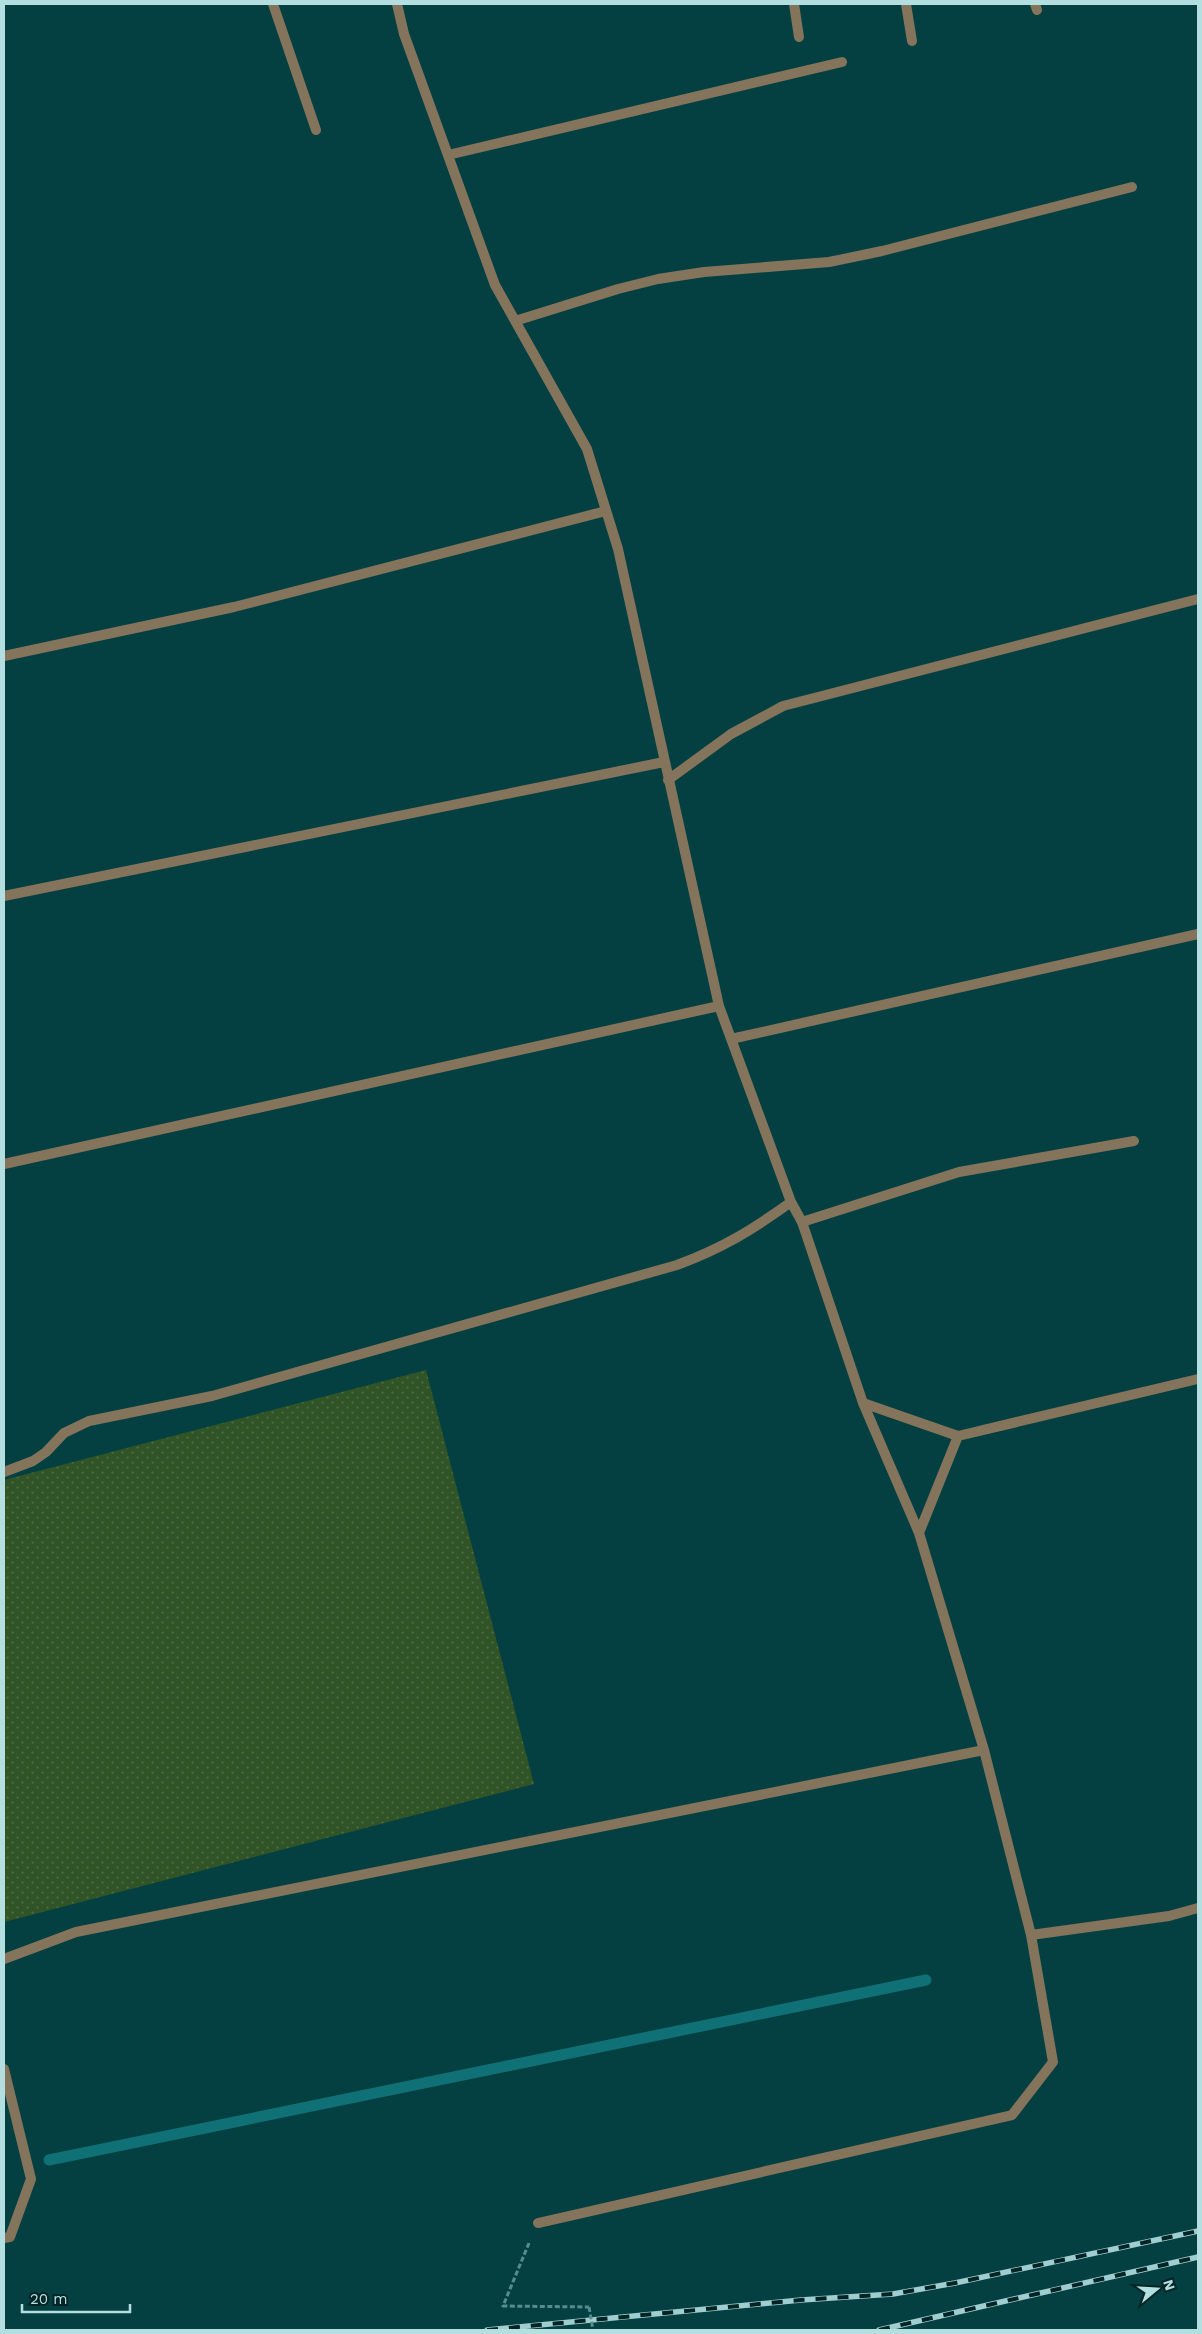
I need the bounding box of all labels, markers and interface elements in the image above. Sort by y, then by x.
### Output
north arrow [1132,2264,1182,2314]
text: N [1160,2278,1179,2292]
scale bar [22,2282,130,2314]
text: 20 m [30,2290,68,2308]

